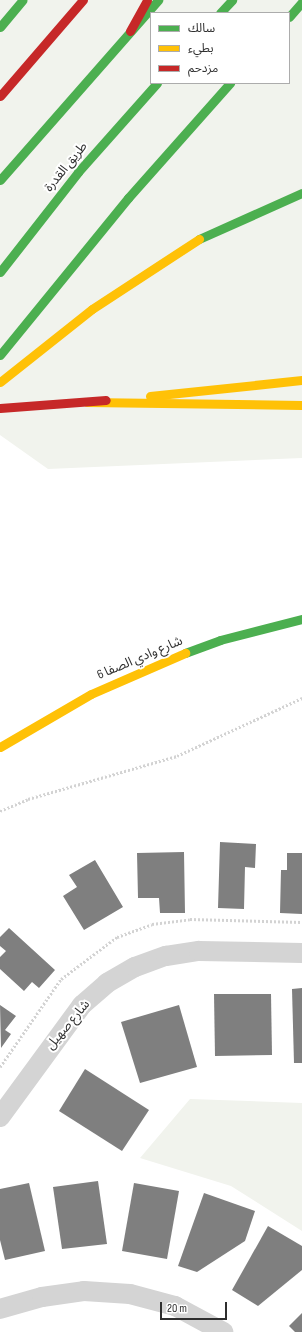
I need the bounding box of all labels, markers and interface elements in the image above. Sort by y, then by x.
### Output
legend [150,12,290,84]
text: سالك [188,21,215,36]
text: بطيء [188,41,214,56]
text: مزدحم [188,61,218,76]
street label: طريق القدرة [41,139,91,195]
street label: شارع وادي الصفا 6 [95,633,185,683]
street label: شارع صهيل [43,997,93,1053]
scale bar [162,1294,229,1320]
text: 20 m [167,1301,187,1316]

